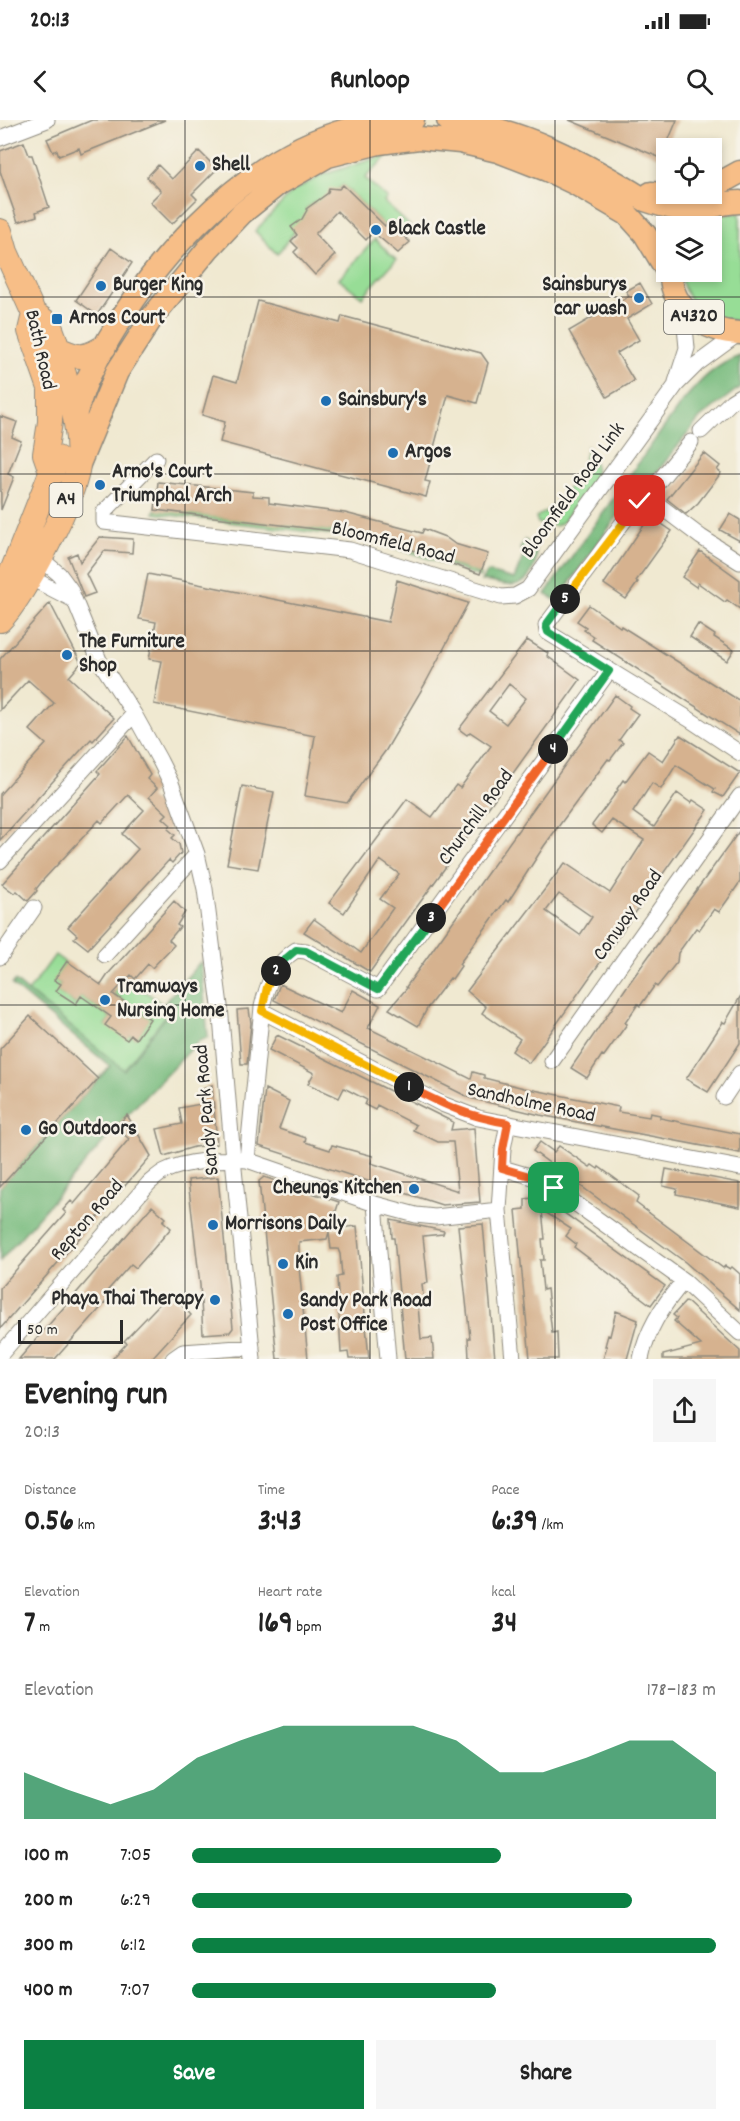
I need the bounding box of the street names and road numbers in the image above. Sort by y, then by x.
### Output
road number: A4320 [664,300,724,334]
street label: Bath Road [15,307,63,393]
street label: Bloomfield Road Link [514,417,634,565]
road number: A4 [50,483,82,517]
street label: Bloomfield Road [328,514,458,574]
street label: Churchill Road [432,764,522,872]
street label: Conway Road [586,864,672,968]
street label: Sandy Park Road [187,1043,229,1177]
street label: Sandholme Road [464,1076,598,1132]
street label: Repton Road [44,1173,132,1269]

